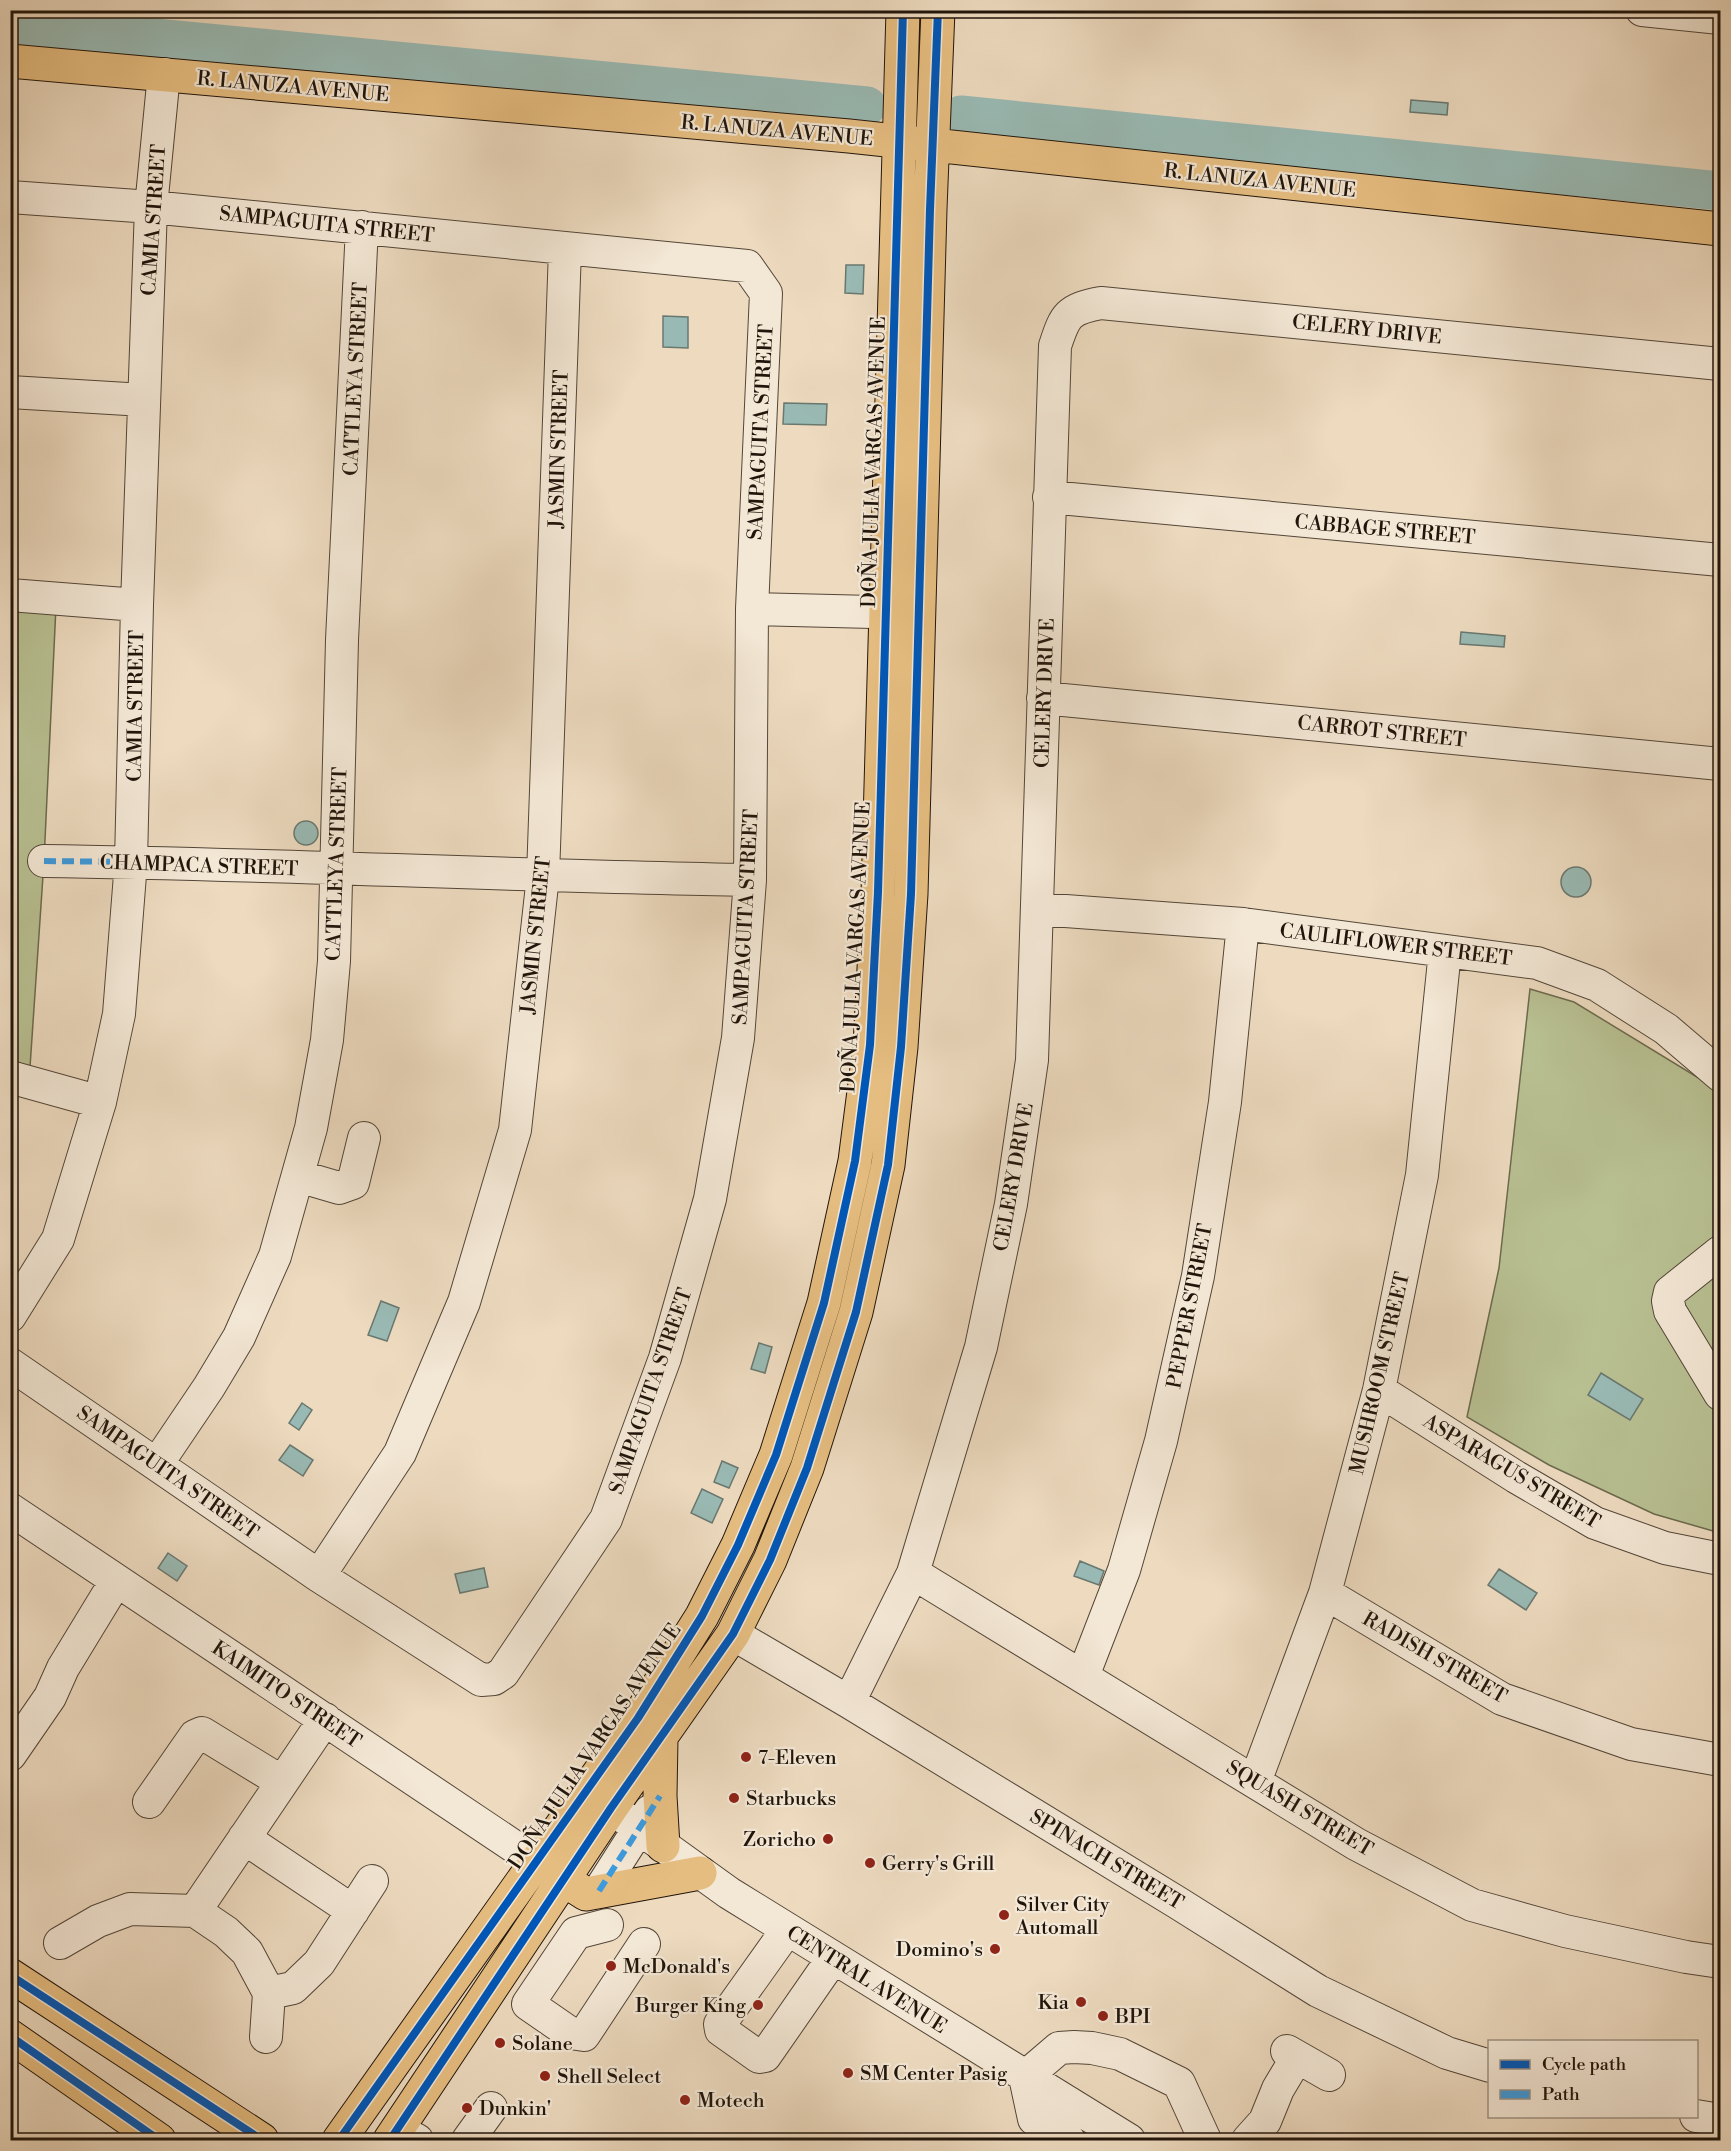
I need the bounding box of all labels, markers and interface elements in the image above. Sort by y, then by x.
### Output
street label: R. LANUZA AVENUE [196,67,390,108]
street label: R. LANUZA AVENUE [680,111,874,152]
street label: CAMIA STREET [137,144,172,297]
street label: R. LANUZA AVENUE [1163,159,1357,204]
street label: SAMPAGUITA STREET [218,202,436,249]
street label: CATTLEYA STREET [339,281,374,477]
street label: CELERY DRIVE [1291,310,1443,351]
street label: DOÑA JULIA VARGAS AVENUE [855,316,892,608]
street label: SAMPAGUITA STREET [743,323,780,541]
street label: JASMIN STREET [544,369,575,530]
street label: CABBAGE STREET [1293,510,1476,551]
street label: CELERY DRIVE [1030,617,1061,769]
street label: CAMIA STREET [123,630,150,782]
street label: CARROT STREET [1296,711,1468,754]
street label: CATTLEYA STREET [322,767,353,961]
street label: DOÑA JULIA VARGAS AVENUE [834,801,877,1093]
street label: SAMPAGUITA STREET [728,808,765,1026]
street label: CHAMPACA STREET [99,851,299,882]
street label: JASMIN STREET [516,855,557,1016]
street label: CAULIFLOWER STREET [1278,919,1514,972]
street label: CELERY DRIVE [989,1101,1040,1253]
street label: PEPPER STREET [1162,1222,1219,1391]
street label: MUSHROOM STREET [1345,1270,1416,1477]
street label: SAMPAGUITA STREET [604,1285,698,1498]
street label: SAMPAGUITA STREET [71,1401,263,1545]
street label: ASPARAGUS STREET [1417,1409,1604,1535]
street label: RADISH STREET [1358,1607,1511,1710]
street label: DOÑA JULIA VARGAS AVENUE [502,1618,687,1875]
street label: KAIMITO STREET [207,1636,366,1755]
place label: 7-Eleven [758,1746,837,1771]
marker: 7-Eleven [739,1750,753,1764]
street label: SQUASH STREET [1221,1756,1377,1863]
place label: Starbucks [746,1787,836,1812]
marker: Starbucks [727,1791,741,1805]
street label: SPINACH STREET [1025,1805,1188,1916]
place label: Zoricho [743,1828,816,1853]
marker: Zoricho [821,1832,835,1846]
place label: Gerry's Grill [882,1852,995,1877]
marker: Gerry's Grill [863,1856,877,1870]
place label: Silver City Automall [1015,1893,1110,1941]
marker: Silver City Automall [997,1908,1011,1922]
street label: CENTRAL AVENUE [782,1921,951,2040]
place label: Domino's [896,1938,983,1963]
marker: Domino's [988,1942,1002,1956]
place label: McDonald's [623,1955,730,1980]
marker: McDonald's [604,1959,618,1973]
place label: Kia [1038,1991,1070,2016]
place label: Burger King [635,1994,747,2019]
marker: Kia [1074,1995,1088,2009]
marker: Burger King [751,1998,765,2012]
place label: BPI [1114,2005,1151,2030]
marker: BPI [1096,2009,1110,2023]
place label: Solane [512,2032,573,2057]
marker: Solane [493,2036,507,2050]
legend [1488,2040,1698,2118]
text: Cycle path [1542,2053,1626,2076]
place label: SM Center Pasig [860,2062,1008,2087]
place label: Shell Select [557,2065,661,2090]
marker: SM Center Pasig [841,2066,855,2080]
marker: Shell Select [538,2069,552,2083]
text: Path [1542,2083,1580,2106]
place label: Motech [697,2089,765,2114]
marker: Motech [678,2093,692,2107]
place label: Dunkin' [479,2097,551,2122]
marker: Dunkin' [460,2101,474,2115]

